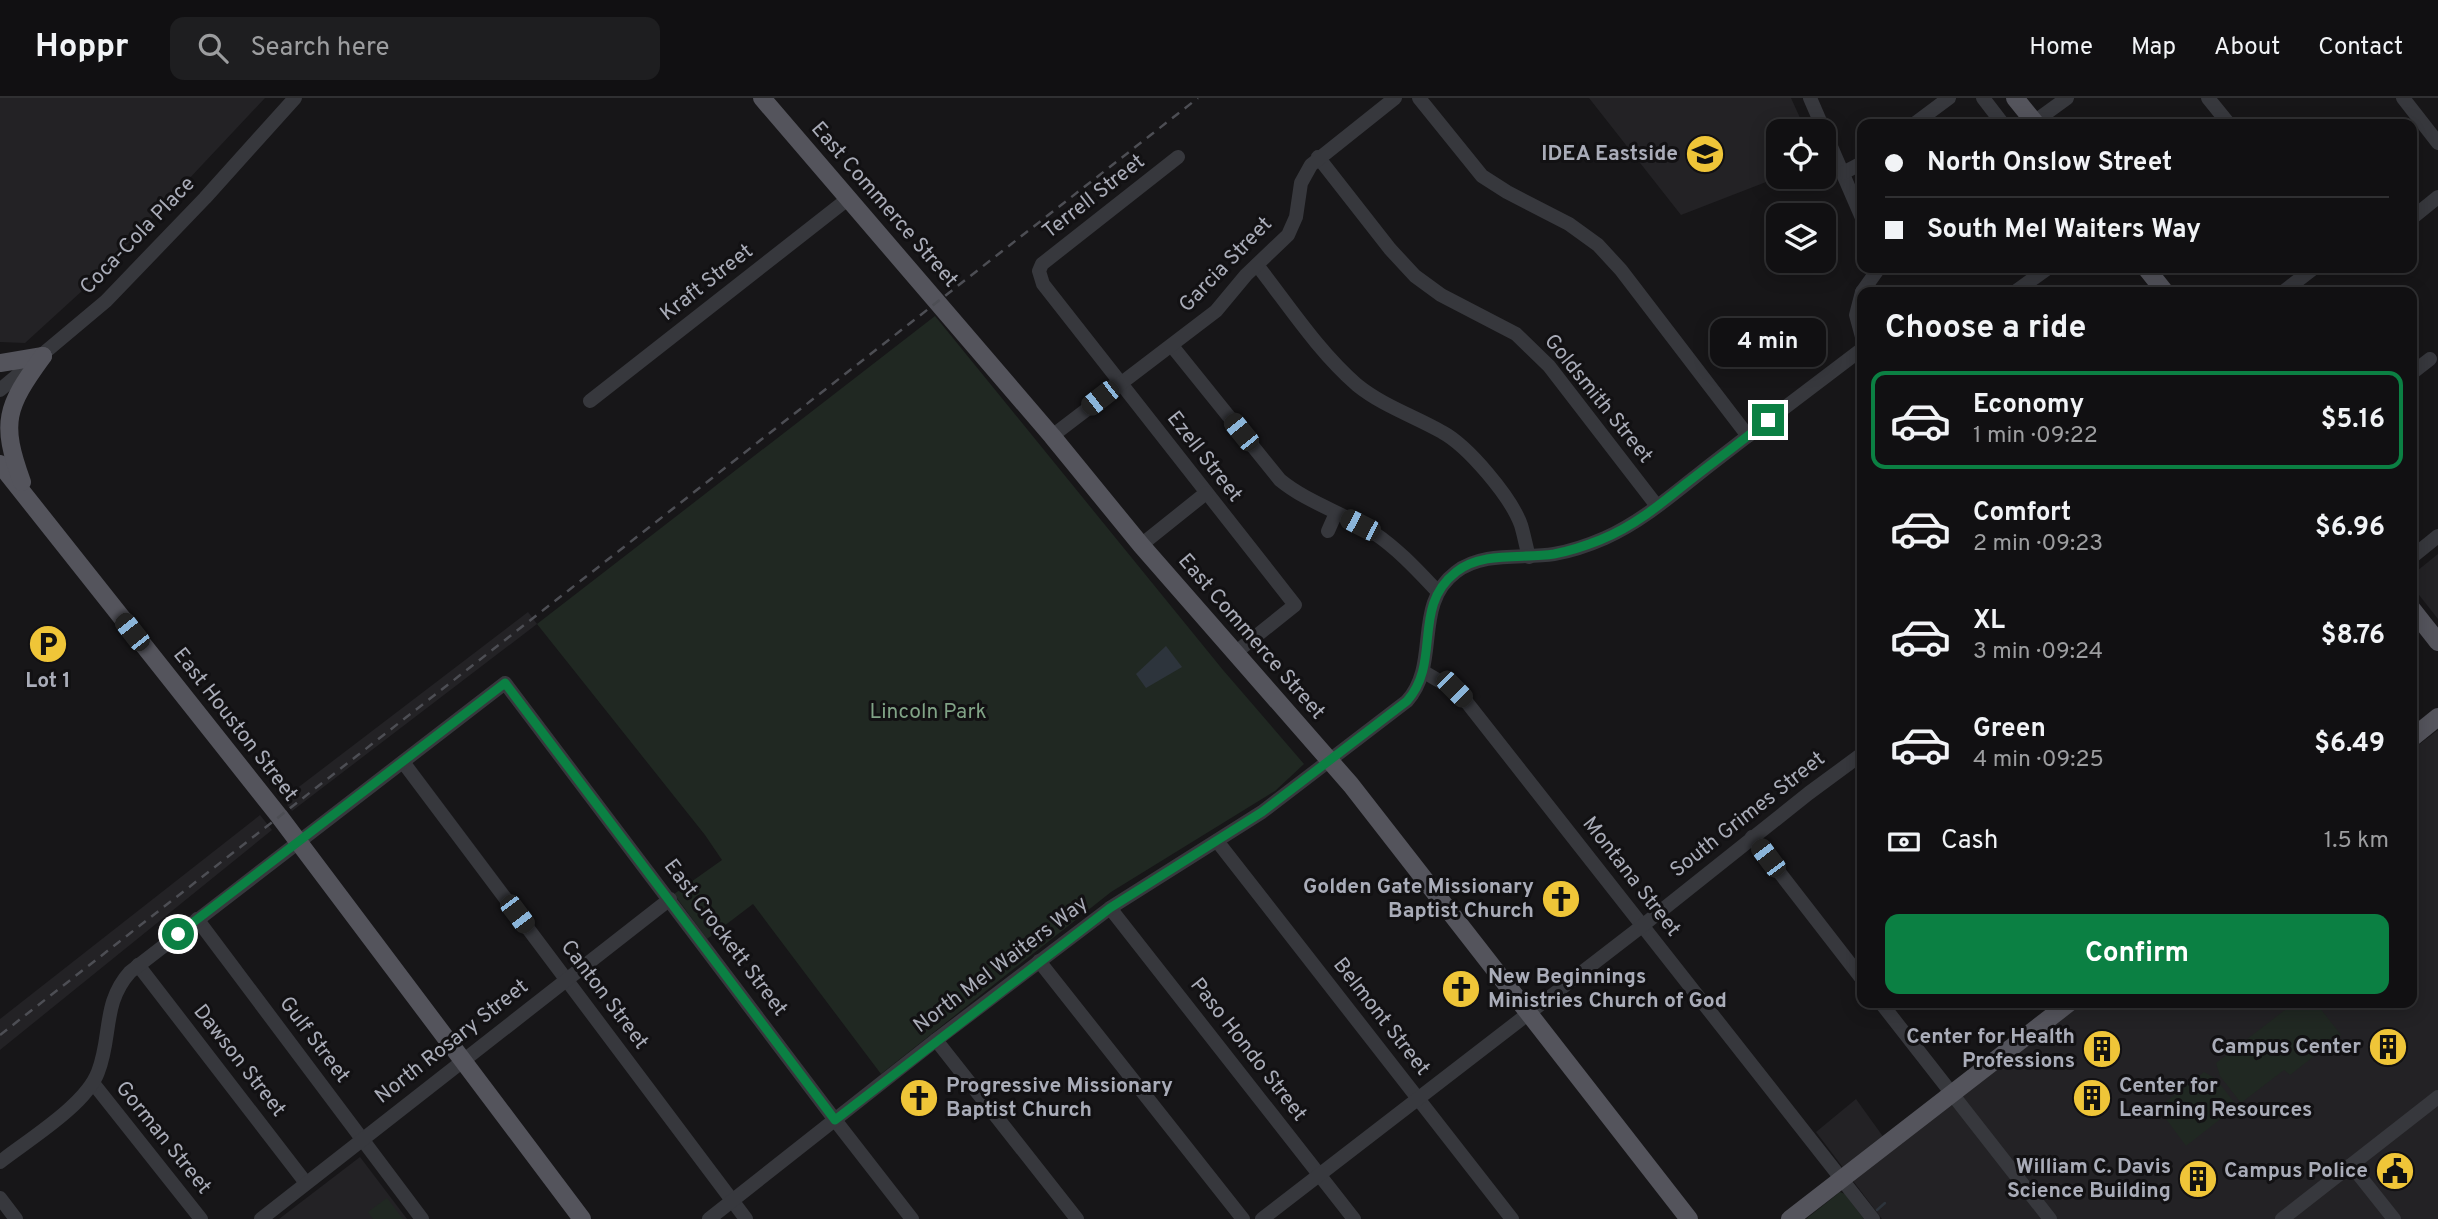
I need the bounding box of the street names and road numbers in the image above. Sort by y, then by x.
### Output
street label: East Commerce Street [804,116,964,294]
street label: Terrell Street [1037,149,1151,245]
street label: Coca-Cola Place [75,171,201,301]
street label: Garcia Street [1174,211,1278,319]
street label: Kraft Street [655,238,759,328]
street label: Goldsmith Street [1538,329,1658,469]
street label: Ezell Street [1160,406,1248,508]
street label: East Commerce Street [1171,548,1331,726]
street label: East Houston Street [167,643,303,807]
street label: South Grimes Street [1665,746,1831,884]
street label: Montana Street [1576,812,1686,942]
street label: East Crockett Street [657,854,793,1022]
street label: North Mel Waiters Way [908,890,1094,1040]
street label: Canton Street [554,935,654,1055]
street label: Belmont Street [1326,952,1436,1082]
street label: Paso Hondo Street [1184,973,1312,1127]
street label: North Rosary Street [370,974,534,1110]
street label: Gulf Street [273,991,355,1089]
street label: Dawson Street [187,999,291,1123]
street label: Gorman Street [109,1076,217,1200]

